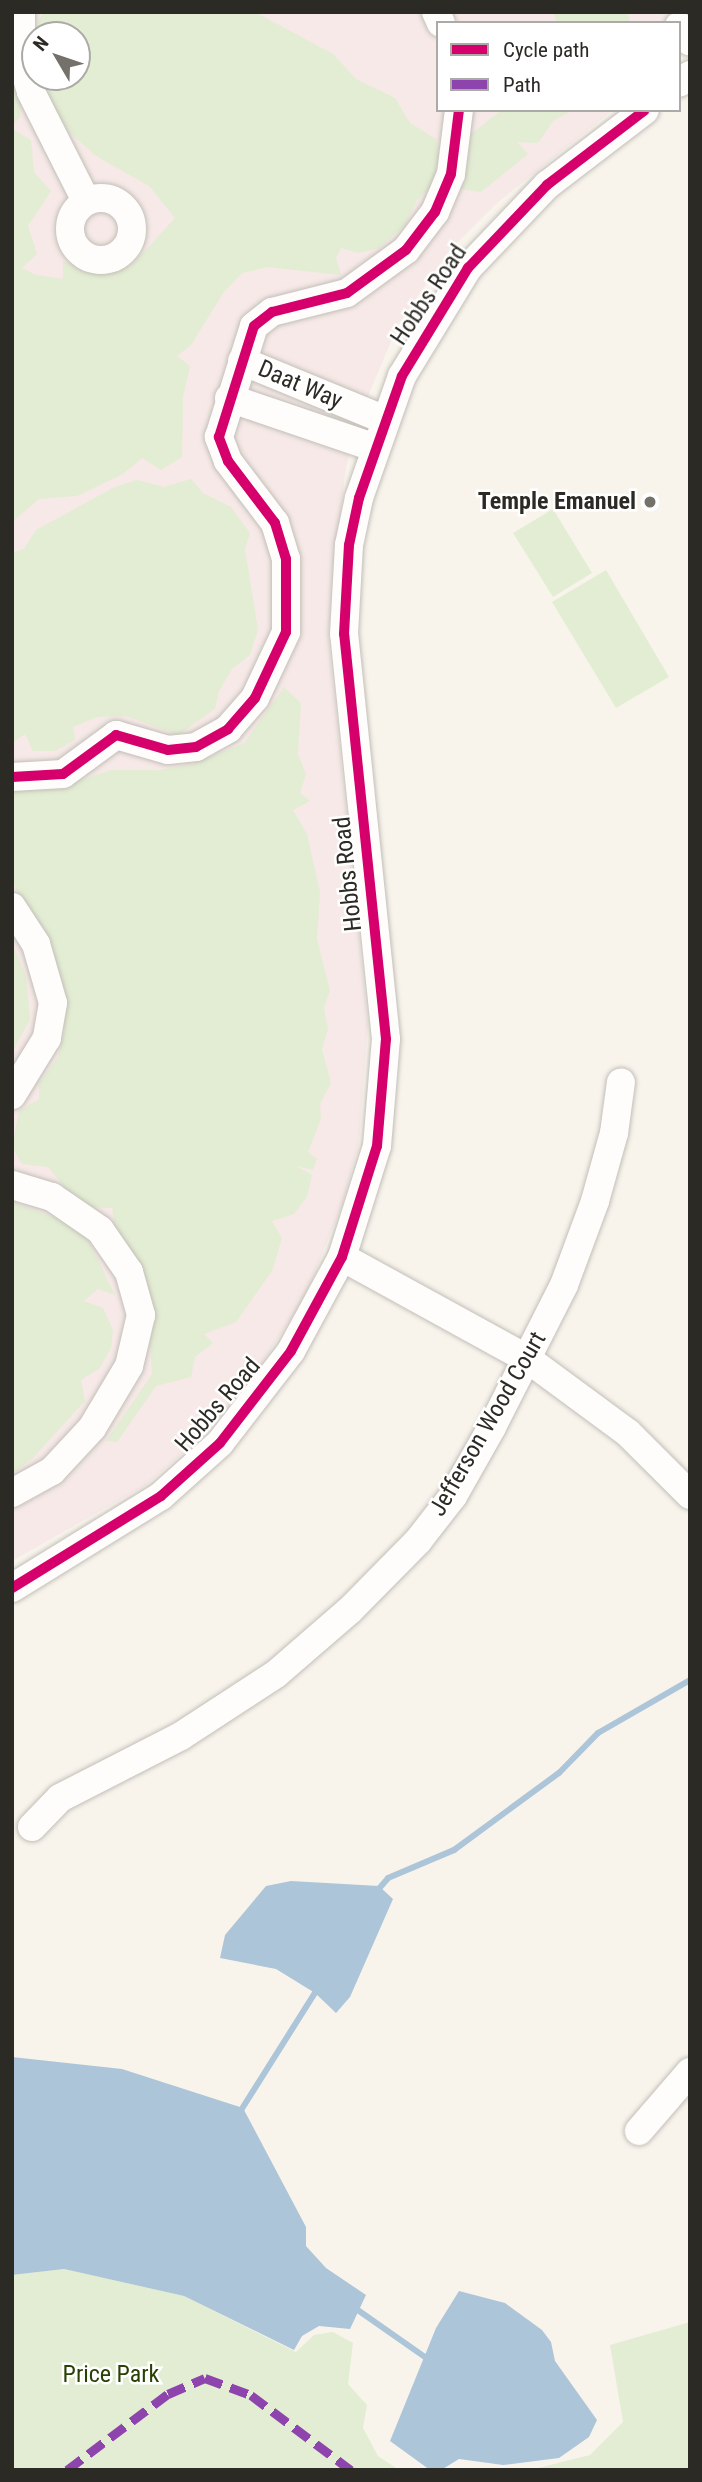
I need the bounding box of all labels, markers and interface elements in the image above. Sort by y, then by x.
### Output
north arrow [21,21,91,91]
legend [436,21,681,112]
text: N [28,32,53,55]
text: Cycle path [503,38,589,62]
text: Path [503,73,541,97]
street label: Hobbs Road [385,239,473,351]
street label: Daat Way [254,354,346,416]
place label: Temple Emanuel [478,488,636,516]
marker: Temple Emanuel [642,494,658,510]
street label: Hobbs Road [328,815,368,933]
street label: Jefferson Wood Court [423,1327,553,1521]
street label: Hobbs Road [169,1352,267,1458]
park label: Price Park [63,2361,159,2389]

